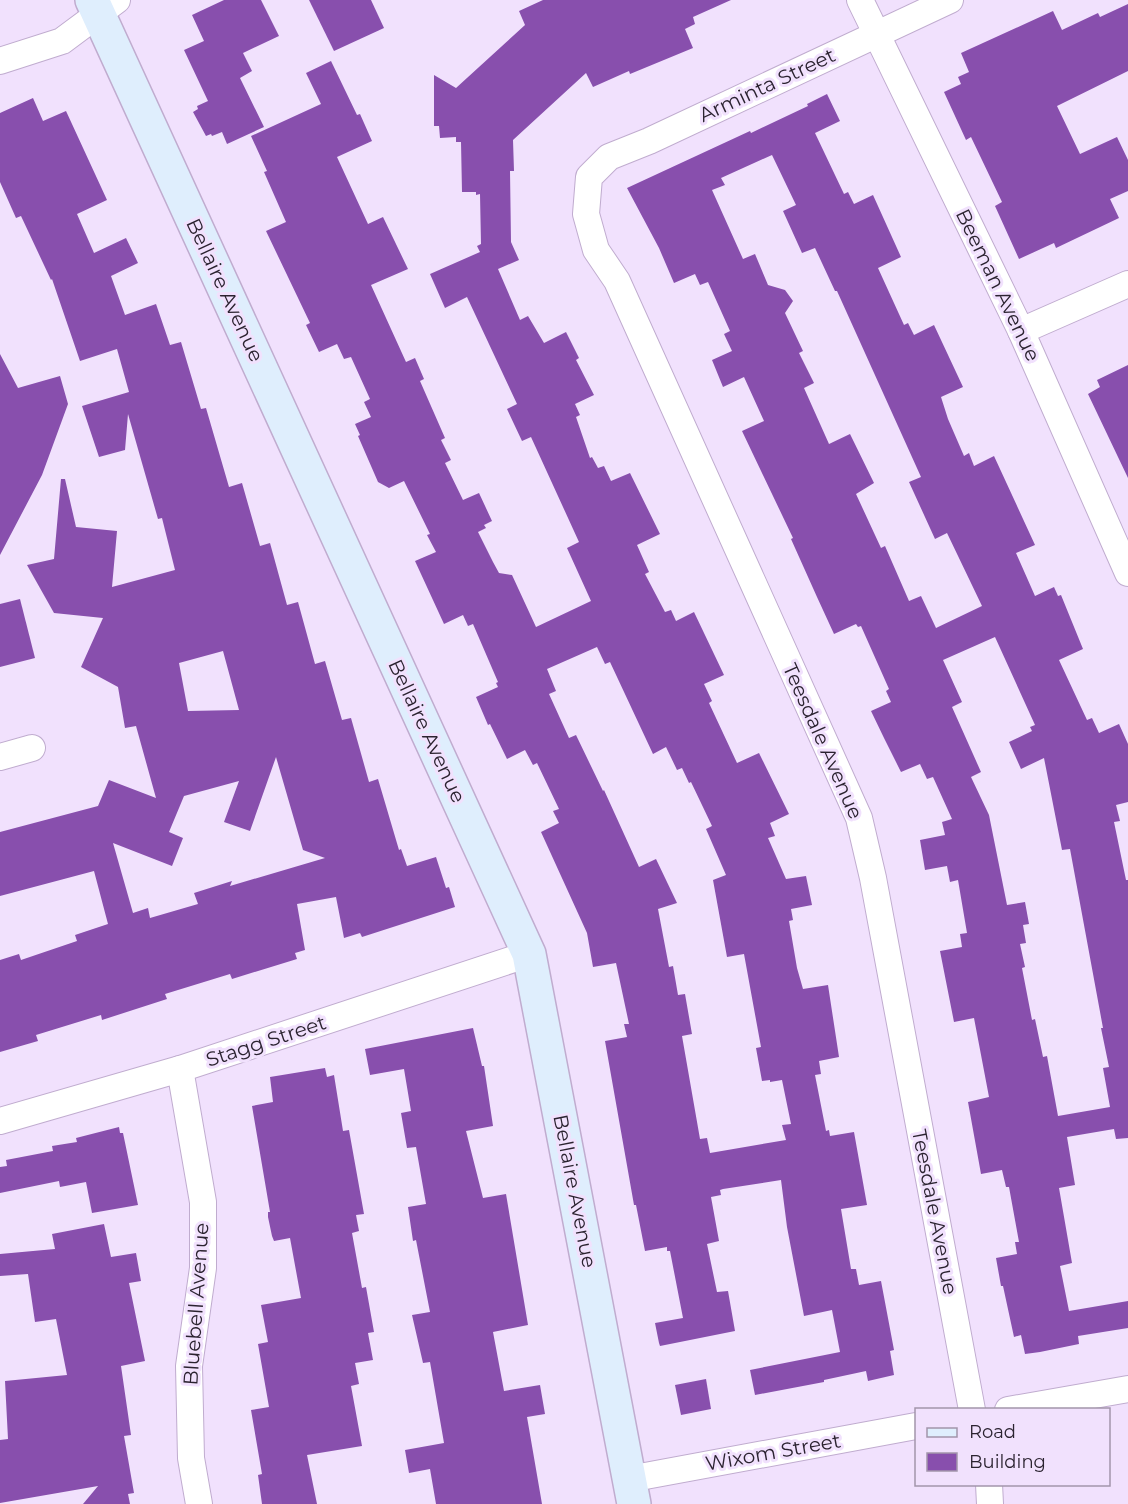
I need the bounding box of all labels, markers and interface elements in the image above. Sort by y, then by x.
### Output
street label: Arminta Street [695,43,839,127]
street label: Beeman Avenue [951,205,1045,365]
street label: Bellaire Avenue [181,214,269,366]
street label: Bellaire Avenue [383,655,471,807]
street label: Teesdale Avenue [778,659,868,823]
street label: Stagg Street [203,1010,329,1072]
street label: Bellaire Avenue [548,1112,602,1270]
street label: Teesdale Avenue [907,1127,963,1297]
street label: Bluebell Avenue [178,1222,214,1386]
legend [915,1408,1110,1486]
text: Road [969,1421,1016,1443]
street label: Wixom Street [703,1428,843,1476]
text: Building [969,1451,1046,1473]

